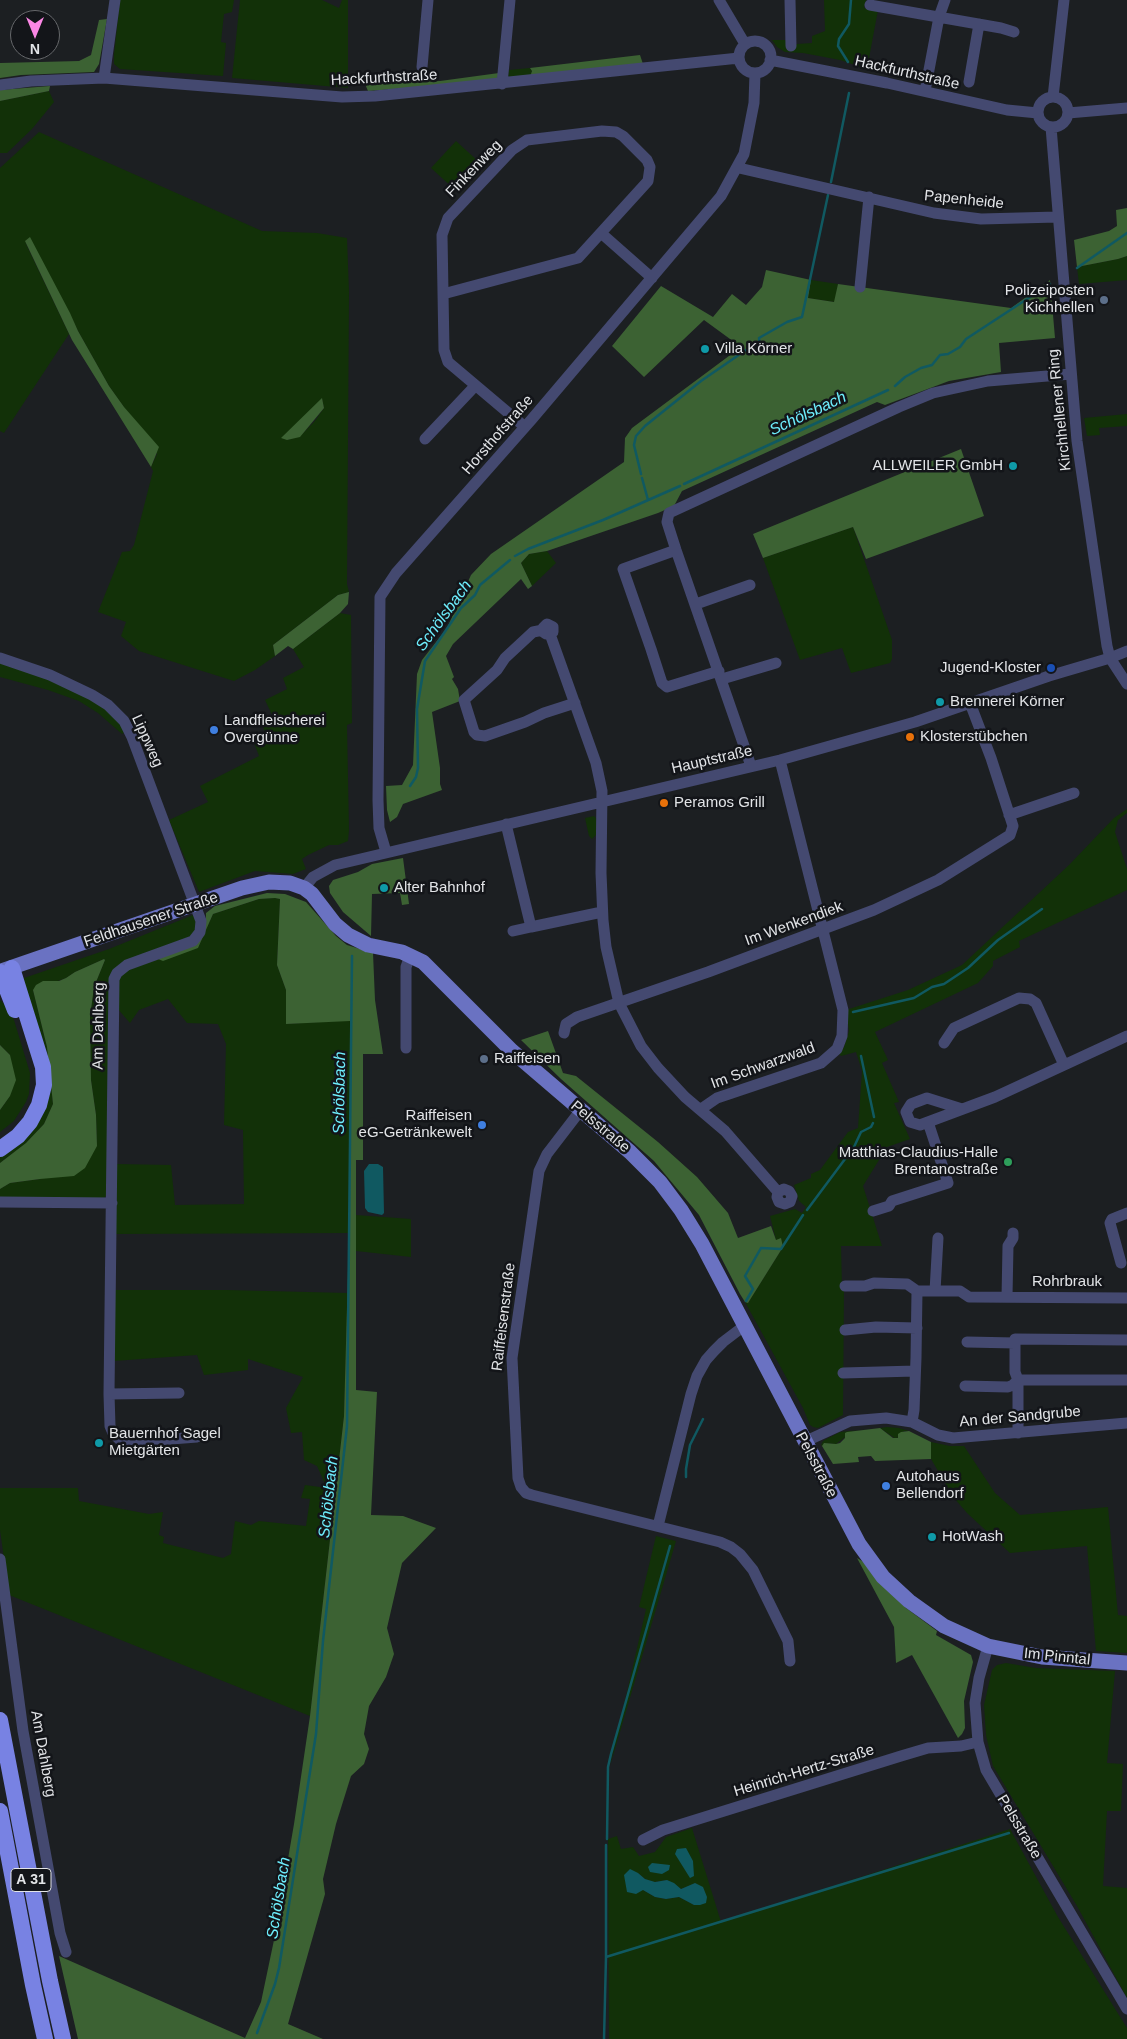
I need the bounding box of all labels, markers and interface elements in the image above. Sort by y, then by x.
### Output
north arrow [10,10,60,60]
text: N [30,41,40,57]
street label: Hackfurthstraße [853,52,961,94]
street label: Hackfurthstraße [330,66,438,90]
street label: Finkenweg [442,137,506,201]
street label: Papenheide [923,187,1005,213]
place label: Polizeiposten Kichhellen [1005,282,1094,317]
marker: Polizeiposten Kichhellen [1098,294,1110,306]
place label: Villa Körner [715,340,792,358]
marker: Villa Körner [699,343,711,355]
street label: Kirchhellener Ring [1045,348,1075,472]
water label: Schölsbach [766,388,850,440]
street label: Horsthofstraße [459,392,537,478]
place label: ALLWEILER GmbH [872,457,1003,475]
marker: ALLWEILER GmbH [1007,460,1019,472]
water label: Schölsbach [412,577,476,655]
place label: Jugend-Kloster [940,659,1041,677]
marker: Jugend-Kloster [1045,662,1057,674]
place label: Brennerei Körner [950,693,1064,711]
marker: Brennerei Körner [934,696,946,708]
street label: Lippweg [127,712,167,770]
place label: Landfleischerei Overgünne [224,712,325,747]
marker: Landfleischerei Overgünne [208,724,220,736]
place label: Klosterstübchen [920,728,1028,746]
marker: Klosterstübchen [904,731,916,743]
street label: Hauptstraße [670,742,754,778]
place label: Peramos Grill [674,794,765,812]
marker: Peramos Grill [658,797,670,809]
place label: Alter Bahnhof [394,879,485,897]
marker: Alter Bahnhof [378,882,390,894]
street label: Feldhausener Straße [81,889,221,951]
street label: Im Wenkendiek [742,898,846,950]
street label: Am Dahlberg [89,982,109,1070]
street label: Im Schwarzwald [709,1039,817,1093]
place label: Raiffeisen [494,1050,560,1068]
water label: Schölsbach [330,1051,350,1135]
marker: Raiffeisen [478,1053,490,1065]
street label: Pelsstraße [567,1097,633,1157]
place label: Raiffeisen eG-Getränkewelt [359,1107,472,1142]
marker: Raiffeisen eG-Getränkewelt [476,1119,488,1131]
place label: Matthias-Claudius-Halle Brentanostraße [839,1144,998,1179]
marker: Matthias-Claudius-Halle Brentanostraße [1002,1156,1014,1168]
street label: Raiffeisenstraße [488,1262,520,1372]
street label: Rohrbrauk [1032,1273,1102,1291]
street label: An der Sandgrube [959,1403,1081,1431]
place label: Bauernhof Sagel Mietgärten [109,1425,221,1460]
street label: Pelsstraße [791,1429,841,1501]
marker: Bauernhof Sagel Mietgärten [93,1437,105,1449]
water label: Schölsbach [315,1455,343,1539]
place label: Autohaus Bellendorf [896,1468,964,1503]
marker: Autohaus Bellendorf [880,1480,892,1492]
place label: HotWash [942,1528,1003,1546]
marker: HotWash [926,1531,938,1543]
street label: Im Pinntal [1023,1645,1091,1669]
street label: Am Dahlberg [27,1709,59,1799]
street label: Heinrich-Hertz-Straße [732,1741,876,1801]
street label: Pelsstraße [993,1792,1045,1862]
water label: Schölsbach [263,1856,295,1940]
road number: A 31 [11,1868,51,1892]

